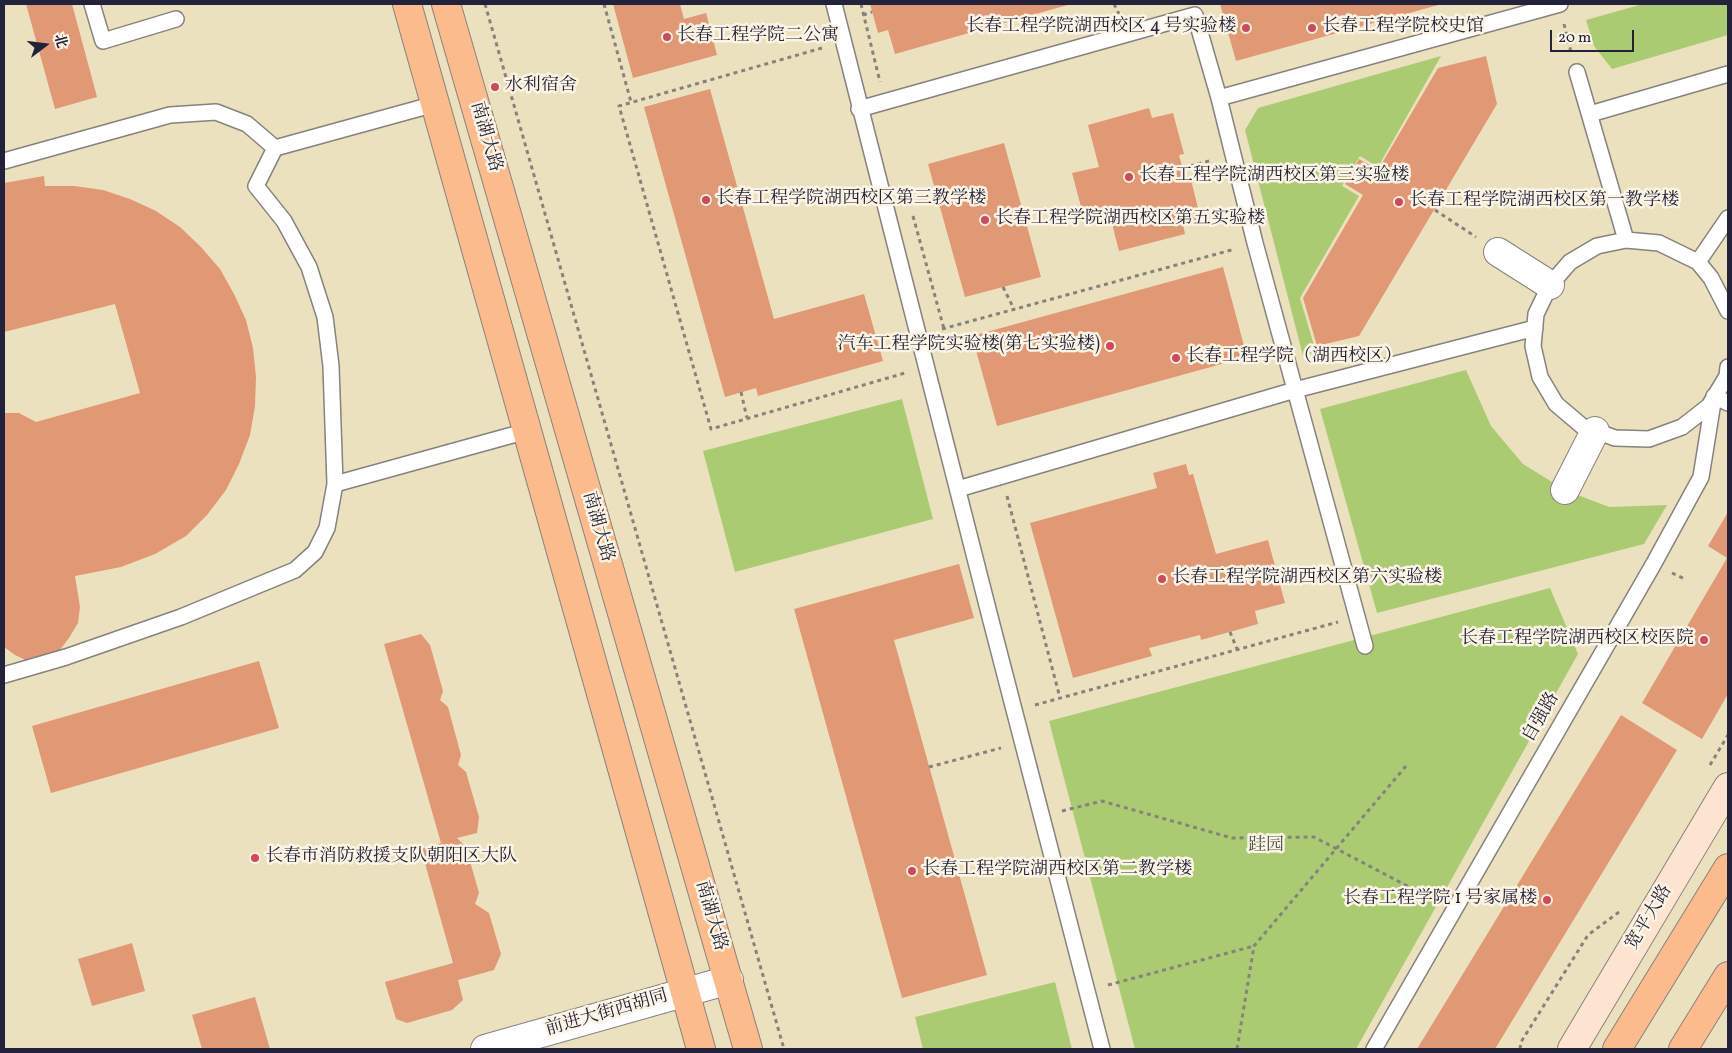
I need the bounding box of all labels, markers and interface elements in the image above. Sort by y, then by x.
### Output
place label: 长春工程学院湖西校区 4 号实验楼 [966,17,1236,39]
place label: 长春工程学院校史馆 [1322,17,1484,39]
north arrow [20,20,70,70]
scale bar [1552,20,1636,52]
marker: 长春工程学院湖西校区 4 号实验楼 [1240,22,1252,34]
marker: 长春工程学院校史馆 [1306,22,1318,34]
place label: 长春工程学院二公寓 [677,26,839,48]
text: 20 m [1558,28,1591,49]
marker: 长春工程学院二公寓 [661,31,673,43]
text: 北 [49,32,71,50]
place label: 水利宿舍 [505,76,577,98]
marker: 水利宿舍 [489,81,501,93]
street label: 南湖大路 [465,99,505,175]
place label: 长春工程学院湖西校区第三实验楼 [1139,166,1409,188]
marker: 长春工程学院湖西校区第三实验楼 [1123,171,1135,183]
place label: 长春工程学院湖西校区第三教学楼 [716,189,986,211]
place label: 长春工程学院湖西校区第一教学楼 [1409,191,1679,213]
marker: 长春工程学院湖西校区第三教学楼 [700,194,712,206]
marker: 长春工程学院湖西校区第一教学楼 [1393,196,1405,208]
place label: 长春工程学院湖西校区第五实验楼 [995,209,1265,231]
marker: 长春工程学院湖西校区第五实验楼 [979,214,991,226]
place label: 汽车工程学院实验楼(第七实验楼) [838,335,1100,357]
marker: 汽车工程学院实验楼(第七实验楼) [1104,340,1116,352]
place label: 长春工程学院（湖西校区） [1186,347,1402,369]
marker: 长春工程学院（湖西校区） [1170,352,1182,364]
street label: 南湖大路 [577,489,617,565]
place label: 长春工程学院湖西校区第六实验楼 [1172,568,1442,590]
marker: 长春工程学院湖西校区第六实验楼 [1156,573,1168,585]
place label: 长春工程学院湖西校区校医院 [1460,629,1694,651]
marker: 长春工程学院湖西校区校医院 [1698,634,1710,646]
street label: 自强路 [1519,689,1565,747]
park label: 跬园 [1248,836,1284,858]
place label: 长春市消防救援支队朝阳区大队 [265,847,517,869]
marker: 长春市消防救援支队朝阳区大队 [249,852,261,864]
place label: 长春工程学院湖西校区第二教学楼 [922,860,1192,882]
marker: 长春工程学院湖西校区第二教学楼 [906,865,918,877]
street label: 南湖大路 [690,878,730,954]
street label: 宽平大路 [1622,882,1678,954]
place label: 长春工程学院 1 号家属楼 [1343,889,1537,911]
marker: 长春工程学院 1 号家属楼 [1541,894,1553,906]
street label: 前进大街西胡同 [543,986,671,1042]

